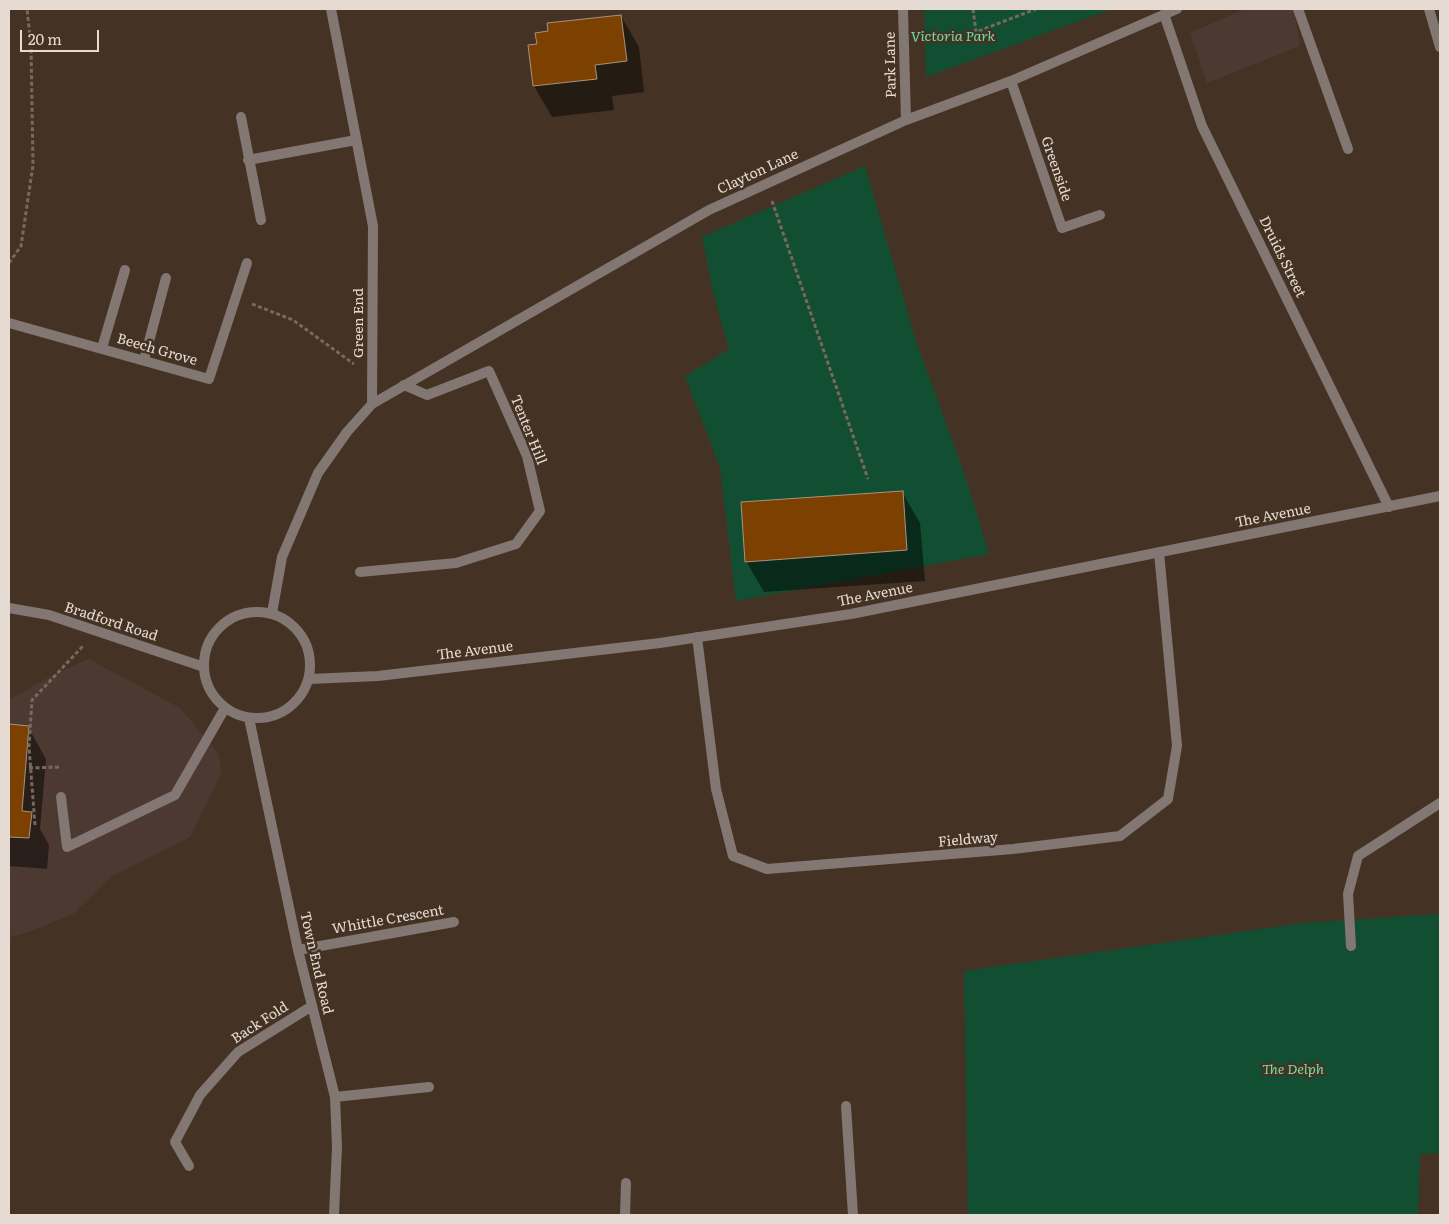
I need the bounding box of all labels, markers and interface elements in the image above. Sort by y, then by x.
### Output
scale bar [22,20,101,52]
text: 20 m [28,27,62,50]
park label: Victoria Park [911,29,995,45]
street label: Park Lane [882,32,900,98]
street label: Greenside [1037,134,1075,204]
street label: Clayton Lane [715,146,801,198]
street label: Druids Street [1255,213,1309,301]
street label: Green End [351,288,367,358]
street label: Beech Grove [115,330,199,370]
street label: Tenter Hill [506,393,550,467]
street label: The Avenue [1234,500,1312,532]
street label: The Avenue [836,579,914,611]
street label: Bradford Road [62,599,160,645]
street label: The Avenue [436,638,514,664]
street label: Fieldway [937,829,999,851]
street label: Whittle Crescent [331,902,445,938]
street label: Town End Road [296,910,336,1016]
street label: Back Fold [229,999,291,1047]
park label: The Delph [1262,1062,1324,1078]

